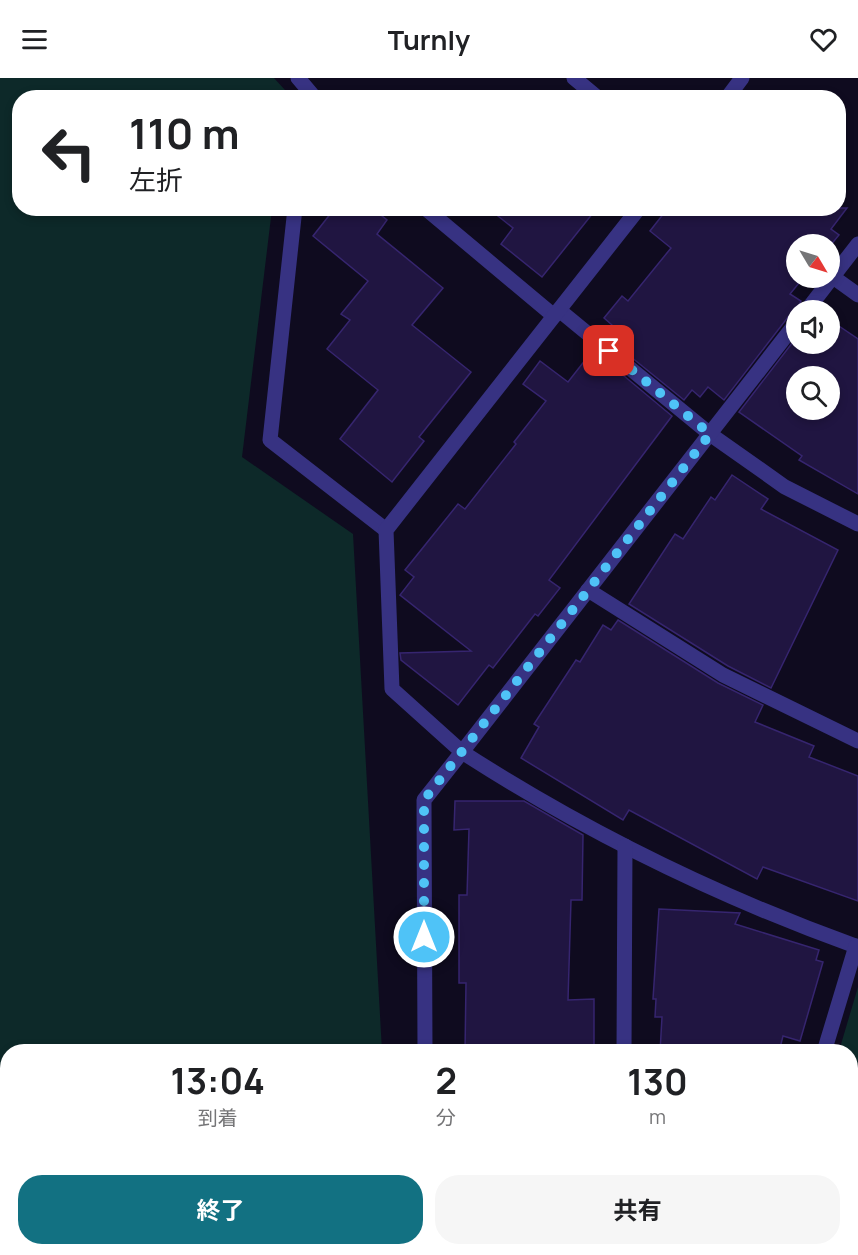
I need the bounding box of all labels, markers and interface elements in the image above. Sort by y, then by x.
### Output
text: Turnly [388,21,470,58]
icon: menu [18,23,51,56]
icon: heart [807,23,840,56]
text: 110 m [129,104,240,162]
icon: left [30,114,108,192]
text: 左折 [129,161,183,198]
north arrow [786,234,840,288]
map controls [786,234,840,420]
button: sound [786,300,840,354]
pin [583,325,634,376]
icon: arrive [592,334,625,367]
button: search [786,366,840,420]
position arrow [392,905,456,969]
text: 13:04 [170,1056,265,1105]
text: 2 [435,1056,457,1105]
text: 130 [627,1057,688,1106]
text: m [649,1103,666,1130]
text: 到着 [198,1104,238,1131]
text: 分 [436,1104,456,1131]
button: 終了 [18,1175,423,1244]
button: 共有 [435,1175,840,1244]

